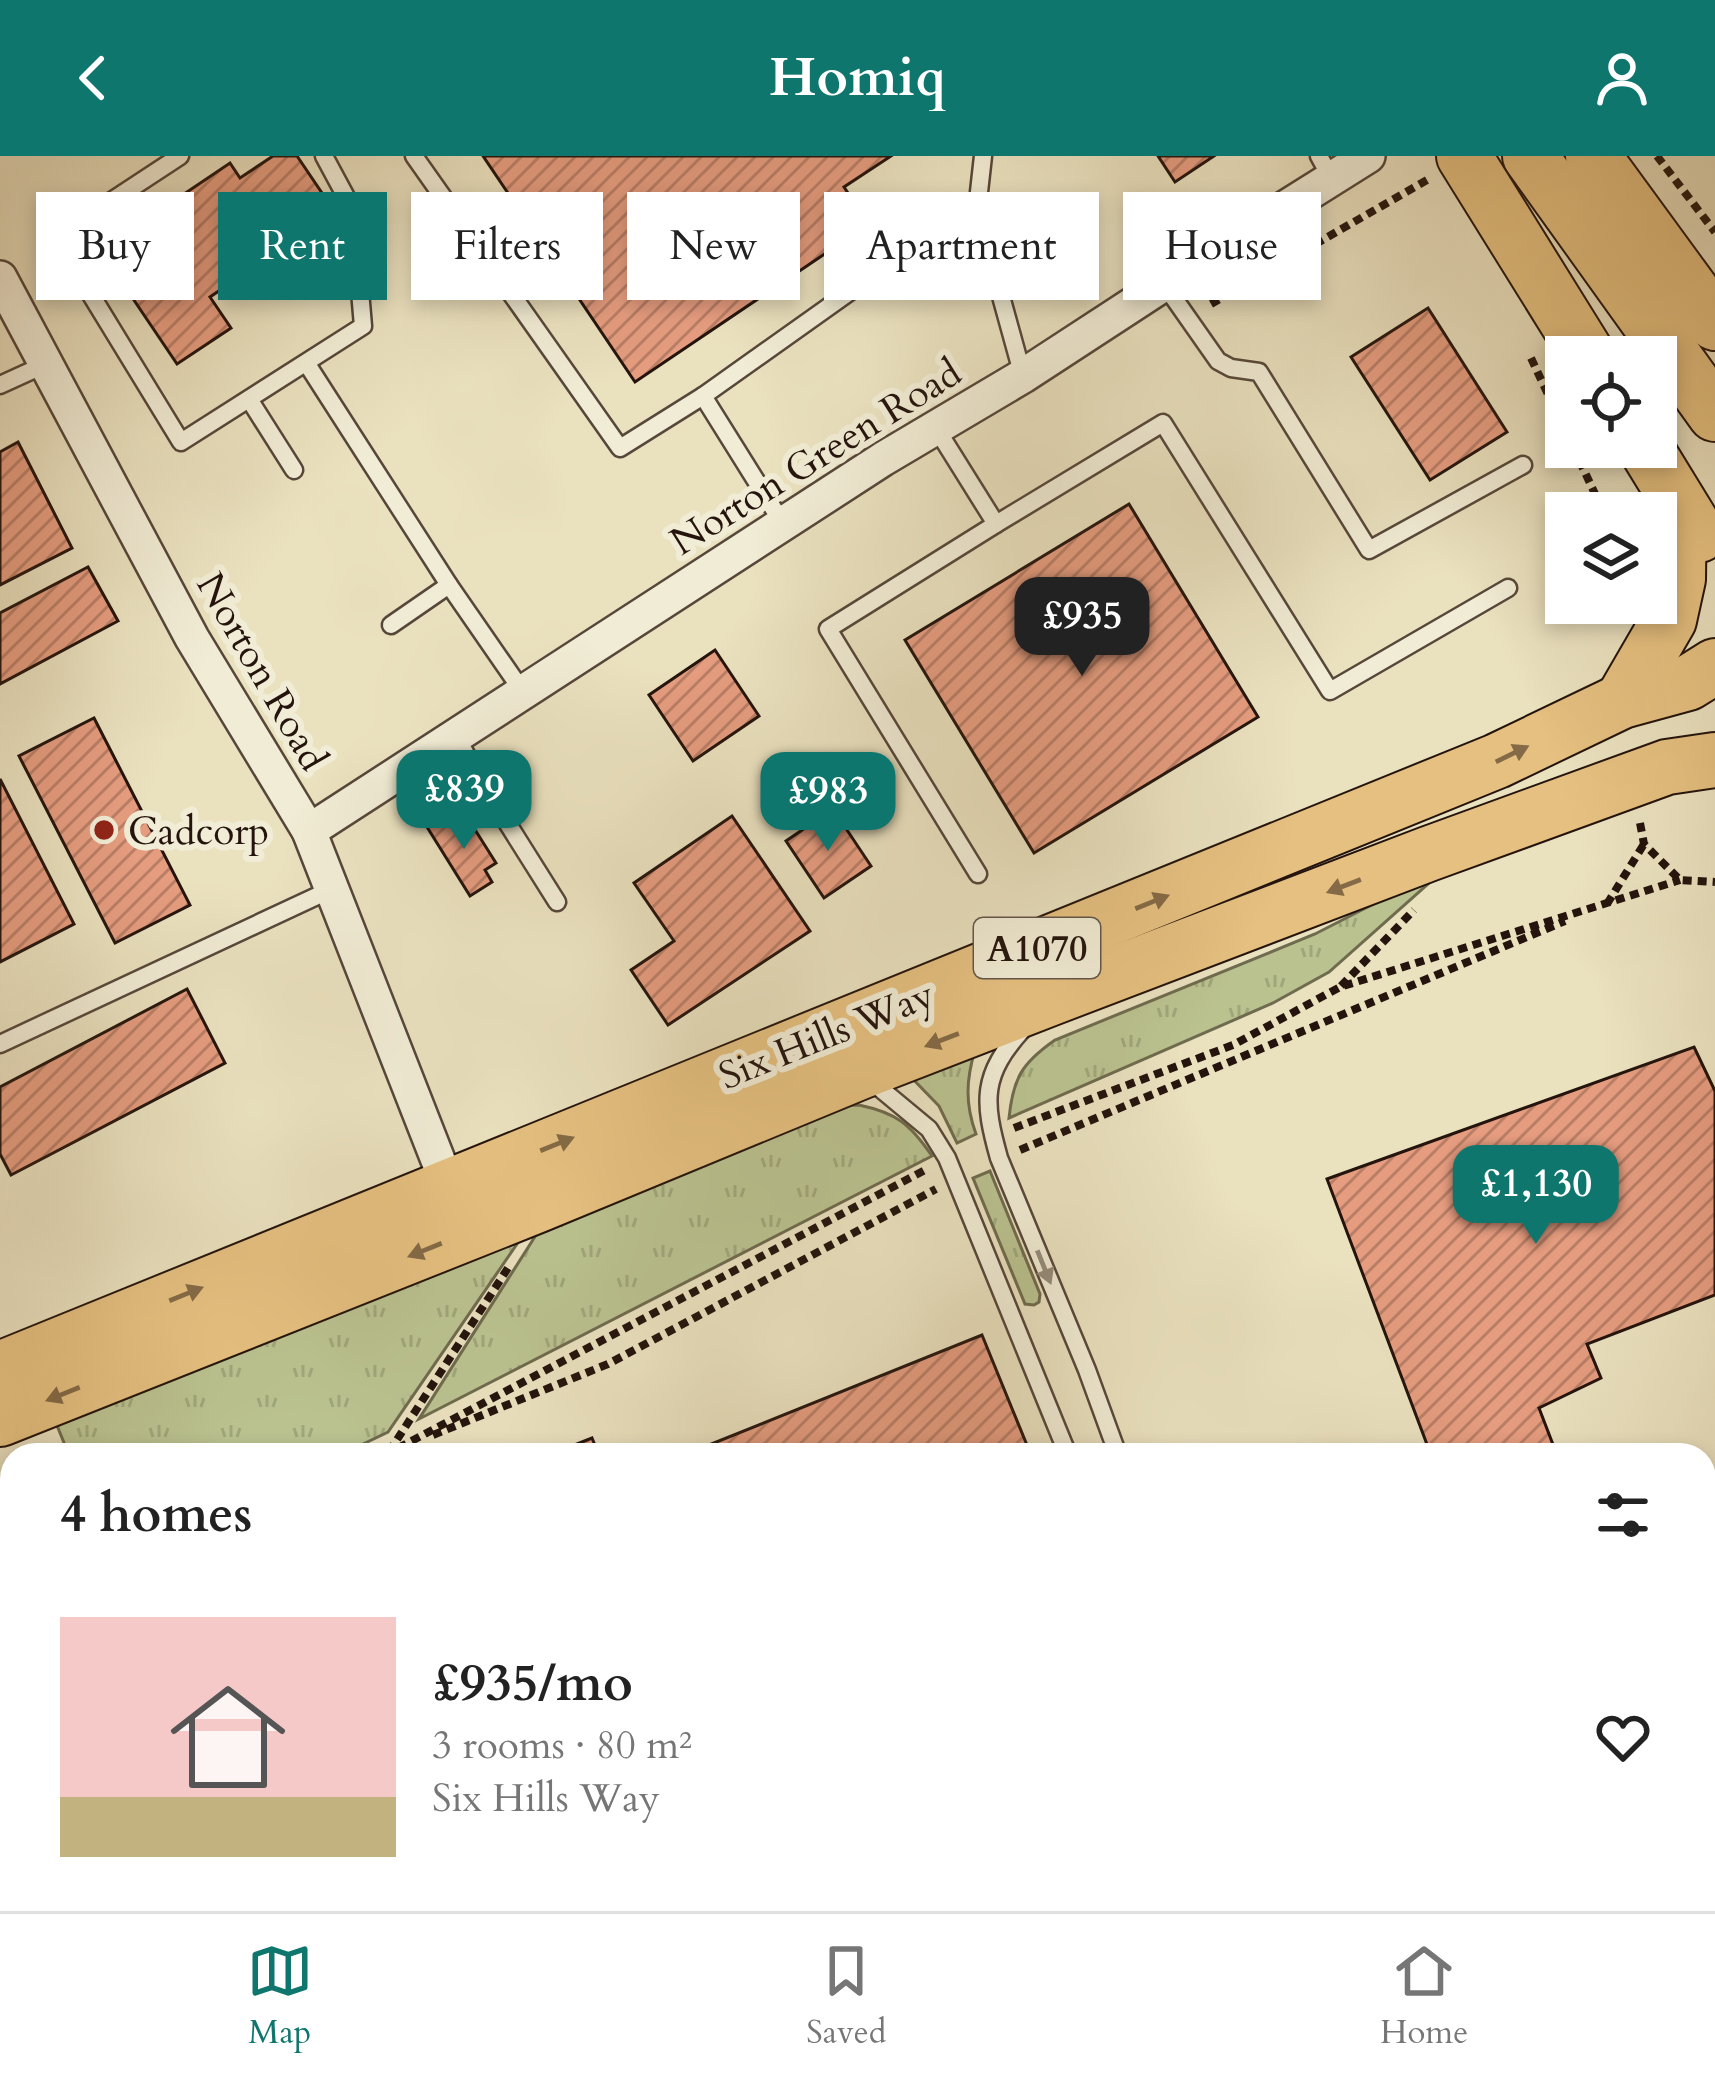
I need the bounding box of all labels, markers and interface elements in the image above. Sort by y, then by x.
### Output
text: Homiq [769,42,946,115]
icon: back [60,45,126,111]
icon: person [1589,45,1655,111]
chip: Buy [36,192,194,300]
chip: Rent [218,192,387,300]
chip: Filters [411,192,603,300]
chip: New [627,192,800,300]
chip: Apartment [824,192,1099,300]
chip: House [1123,192,1321,300]
map controls [1545,336,1677,624]
button: locate [1545,336,1677,468]
street label: Norton Green Road [660,346,971,568]
button: layers [1545,492,1677,624]
street label: Norton Road [184,563,340,781]
pin: £935 [1011,577,1153,679]
text: £935 [1041,589,1123,642]
one-way arrow [1495,744,1530,764]
pin: £839 [393,750,535,852]
pin: £983 [757,752,899,854]
text: £839 [423,762,505,815]
text: £983 [787,764,869,817]
place label: Cadcorp [128,805,269,858]
marker: Cadcorp [91,817,117,843]
one-way arrow [1326,877,1362,896]
one-way arrow [1134,892,1170,911]
road number: A1070 [974,918,1100,978]
street label: Six Hills Way [711,968,942,1103]
one-way arrow [924,1032,960,1051]
one-way arrow [540,1134,576,1153]
pin: £1,130 [1438,1145,1634,1247]
text: £1,130 [1480,1157,1592,1210]
one-way arrow [406,1241,442,1260]
one-way arrow [1035,1249,1054,1285]
one-way arrow [169,1284,205,1303]
one-way arrow [44,1385,80,1404]
text: 4 homes [60,1480,252,1550]
icon: filters [1590,1482,1656,1548]
text: £935/mo [432,1649,633,1719]
icon: home [156,1665,300,1809]
icon: heart [1590,1704,1656,1770]
text: 3 rooms · 80 m² [432,1719,692,1772]
text: Six Hills Way [432,1772,660,1825]
tab: Map [247,1938,313,2055]
tab: Saved [806,1938,886,2055]
tab: Home [1380,1938,1468,2055]

